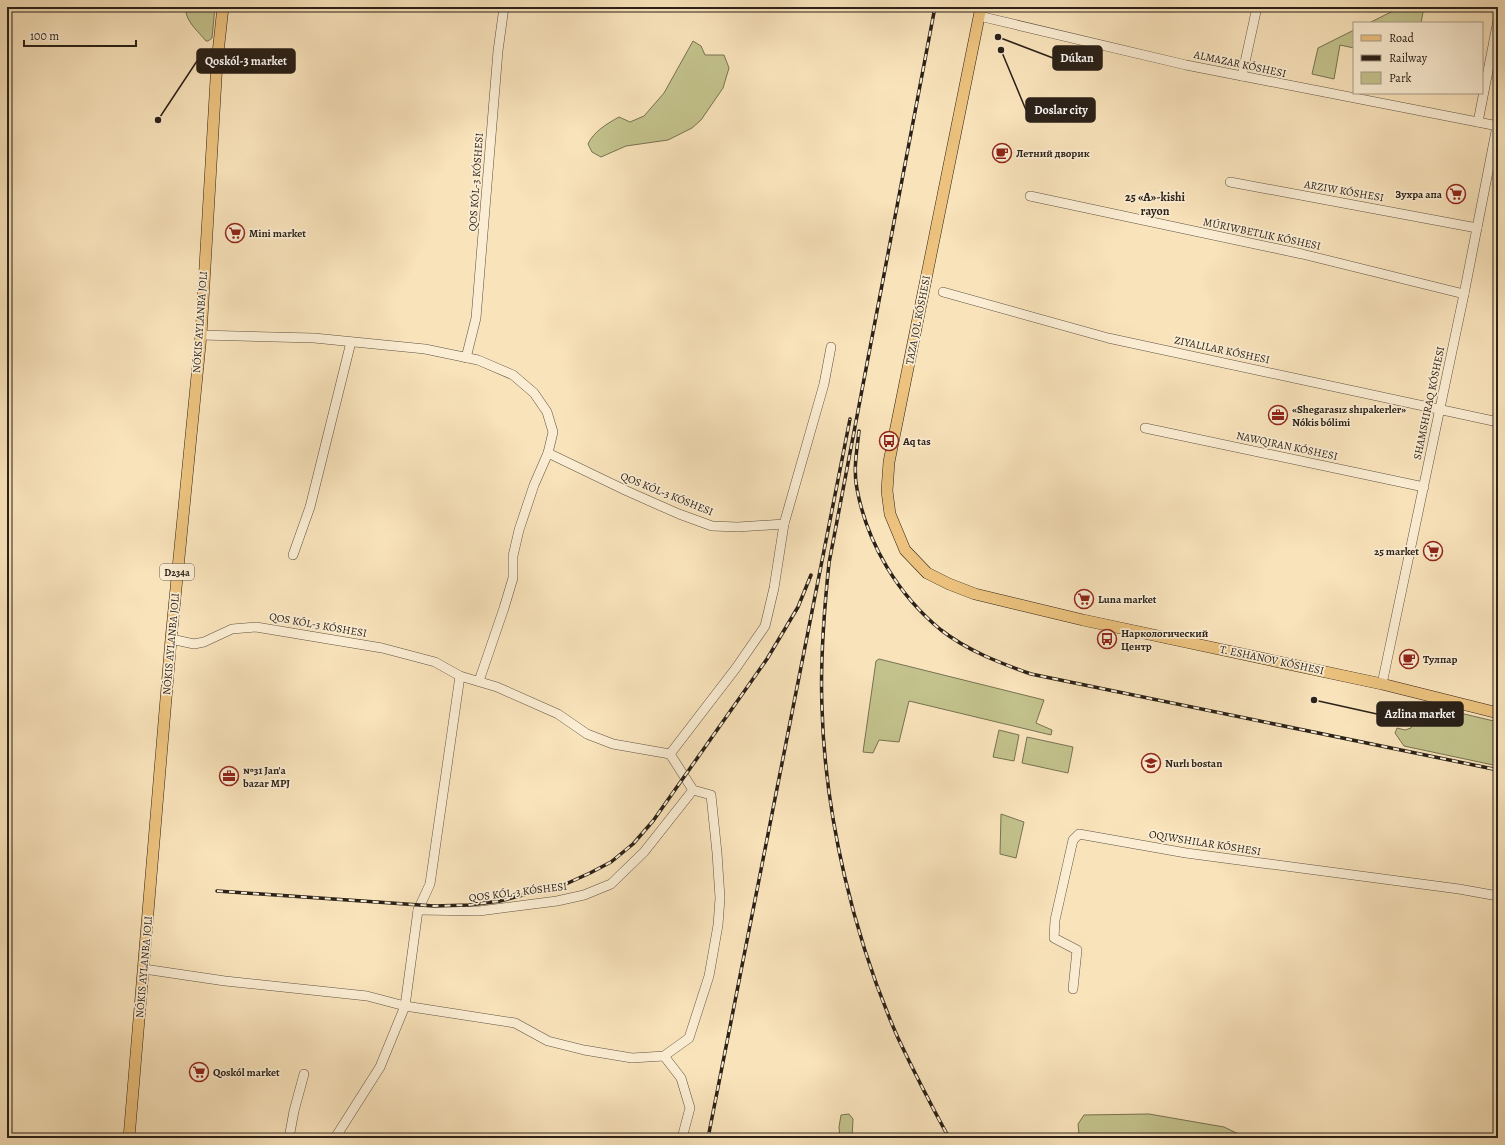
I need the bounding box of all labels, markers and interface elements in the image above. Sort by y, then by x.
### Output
scale bar [24,22,136,48]
legend [1353,22,1483,94]
text: 100 m [30,28,59,44]
text: Road [1389,30,1415,46]
callout: Dúkan [1053,46,1102,70]
street label: ALMAZAR KÓSHESI [1191,47,1288,81]
callout: Qoskól-3 market [197,49,295,73]
text: Dúkan [1060,50,1094,66]
text: Railway [1389,50,1428,66]
text: Qoskól-3 market [205,53,287,69]
text: Park [1389,70,1412,86]
callout: Doslar city [1026,98,1095,122]
text: Doslar city [1034,102,1088,118]
street label: QOS KÓL-3 KÓSHESI [465,132,487,232]
cafe icon: Летний дворик [991,142,1013,164]
place label: Летний дворик [1016,146,1090,161]
street label: ARZIW KÓSHESI [1302,176,1385,205]
supermarket icon: Зухра апа [1445,183,1467,205]
place label: Зухра апа [1395,187,1443,202]
district label: 25 «A»-kishi rayon [1125,189,1186,219]
street label: MÚRIWBETLIK KÓSHESI [1202,214,1322,254]
supermarket icon: Mini market [224,222,246,244]
place label: Mini market [249,226,306,241]
street label: NÓKIS AYLANBA JOLI [189,270,211,374]
street label: TAZA JOL KÓSHESI [902,274,934,366]
street label: ZIYALILAR KÓSHESI [1173,333,1271,367]
street label: SHAMSHIRAQ KÓSHESI [1410,345,1448,461]
place label: «Shegarasız shıpakerler» Nókis bólimi [1292,402,1406,430]
office icon: «Shegarasız shıpakerler» Nókis bólimi [1267,404,1289,426]
street label: NAWQIRAN KÓSHESI [1235,428,1339,464]
bus stop icon: Aq tas [878,430,900,452]
place label: Aq tas [902,434,931,449]
street label: QOS KÓL-3 KÓSHESI [618,469,716,519]
supermarket icon: 25 market [1422,540,1444,562]
place label: 25 market [1374,544,1419,559]
road number: D234a [160,564,194,580]
supermarket icon: Luna market [1073,588,1095,610]
street label: NÓKIS AYLANBA JOLI [159,592,183,696]
place label: Luna market [1098,592,1157,607]
street label: QOS KÓL-3 KÓSHESI [268,609,368,641]
place label: Наркологический Центр [1121,626,1209,654]
bus stop icon: Наркологический Центр [1096,628,1118,650]
street label: T. ESHANOV KÓSHESI [1218,642,1326,678]
cafe icon: Тулпар [1398,648,1420,670]
place label: Тулпар [1423,652,1458,667]
callout: Azlina market [1377,702,1463,726]
text: Azlina market [1384,706,1455,722]
school or university icon: Nurlı bostan [1140,752,1162,774]
place label: Nurlı bostan [1165,756,1222,771]
place label: №31 Jan'a bazar MPJ [242,763,290,791]
office icon: №31 Jan'a bazar MPJ [218,765,240,787]
street label: OQIWSHILAR KÓSHESI [1148,827,1262,859]
street label: QOS KÓL-3 KÓSHESI [468,879,568,905]
street label: NÓKIS AYLANBA JOLI [132,915,156,1019]
supermarket icon: Qoskól market [188,1061,210,1083]
place label: Qoskól market [213,1065,280,1080]

